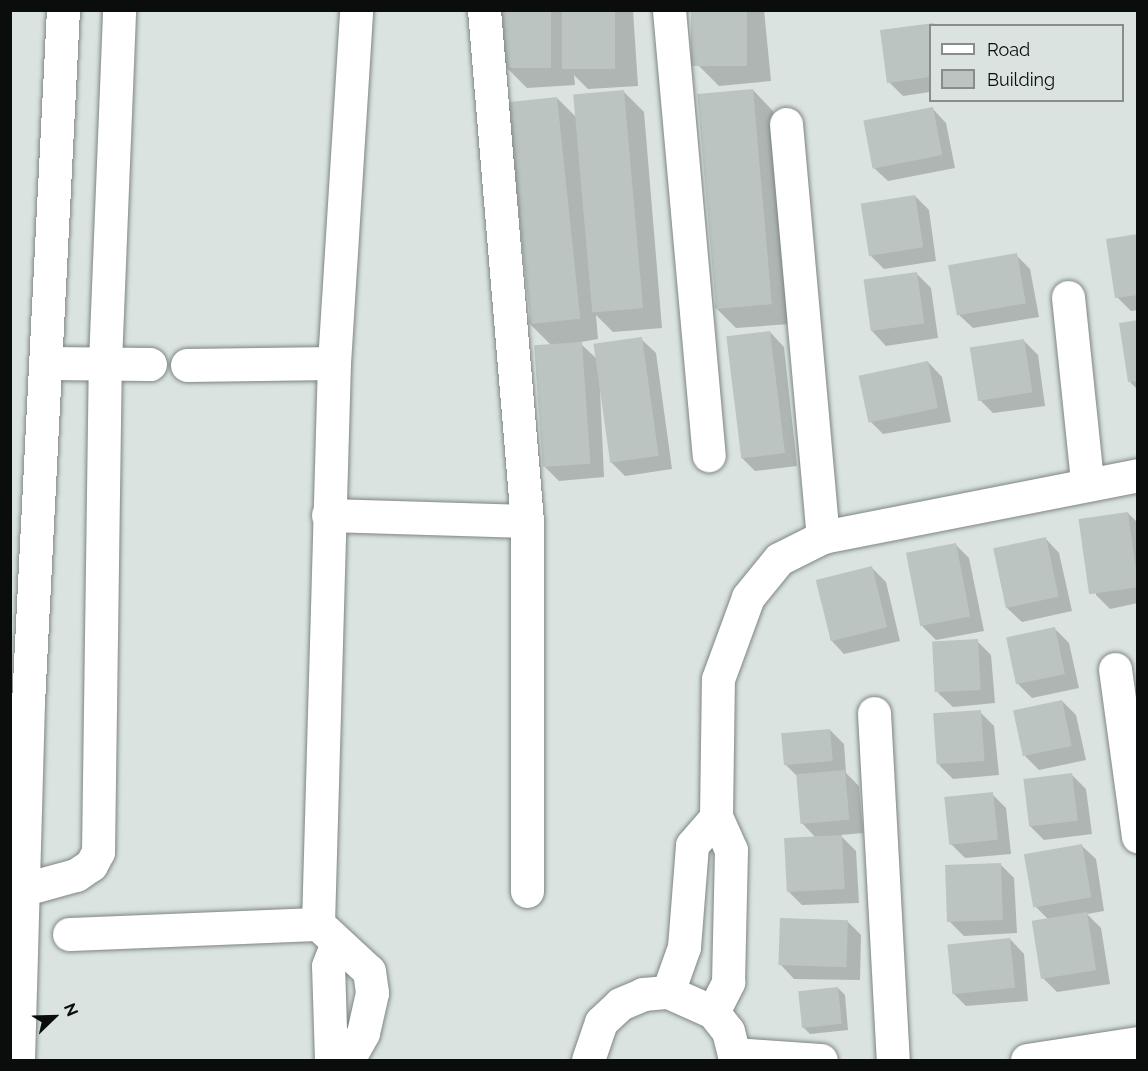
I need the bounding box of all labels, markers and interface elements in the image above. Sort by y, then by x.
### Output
legend [929,24,1124,102]
text: Road [987,39,1030,60]
text: Building [987,69,1055,90]
north arrow [24,987,84,1047]
text: N [60,1000,82,1019]

